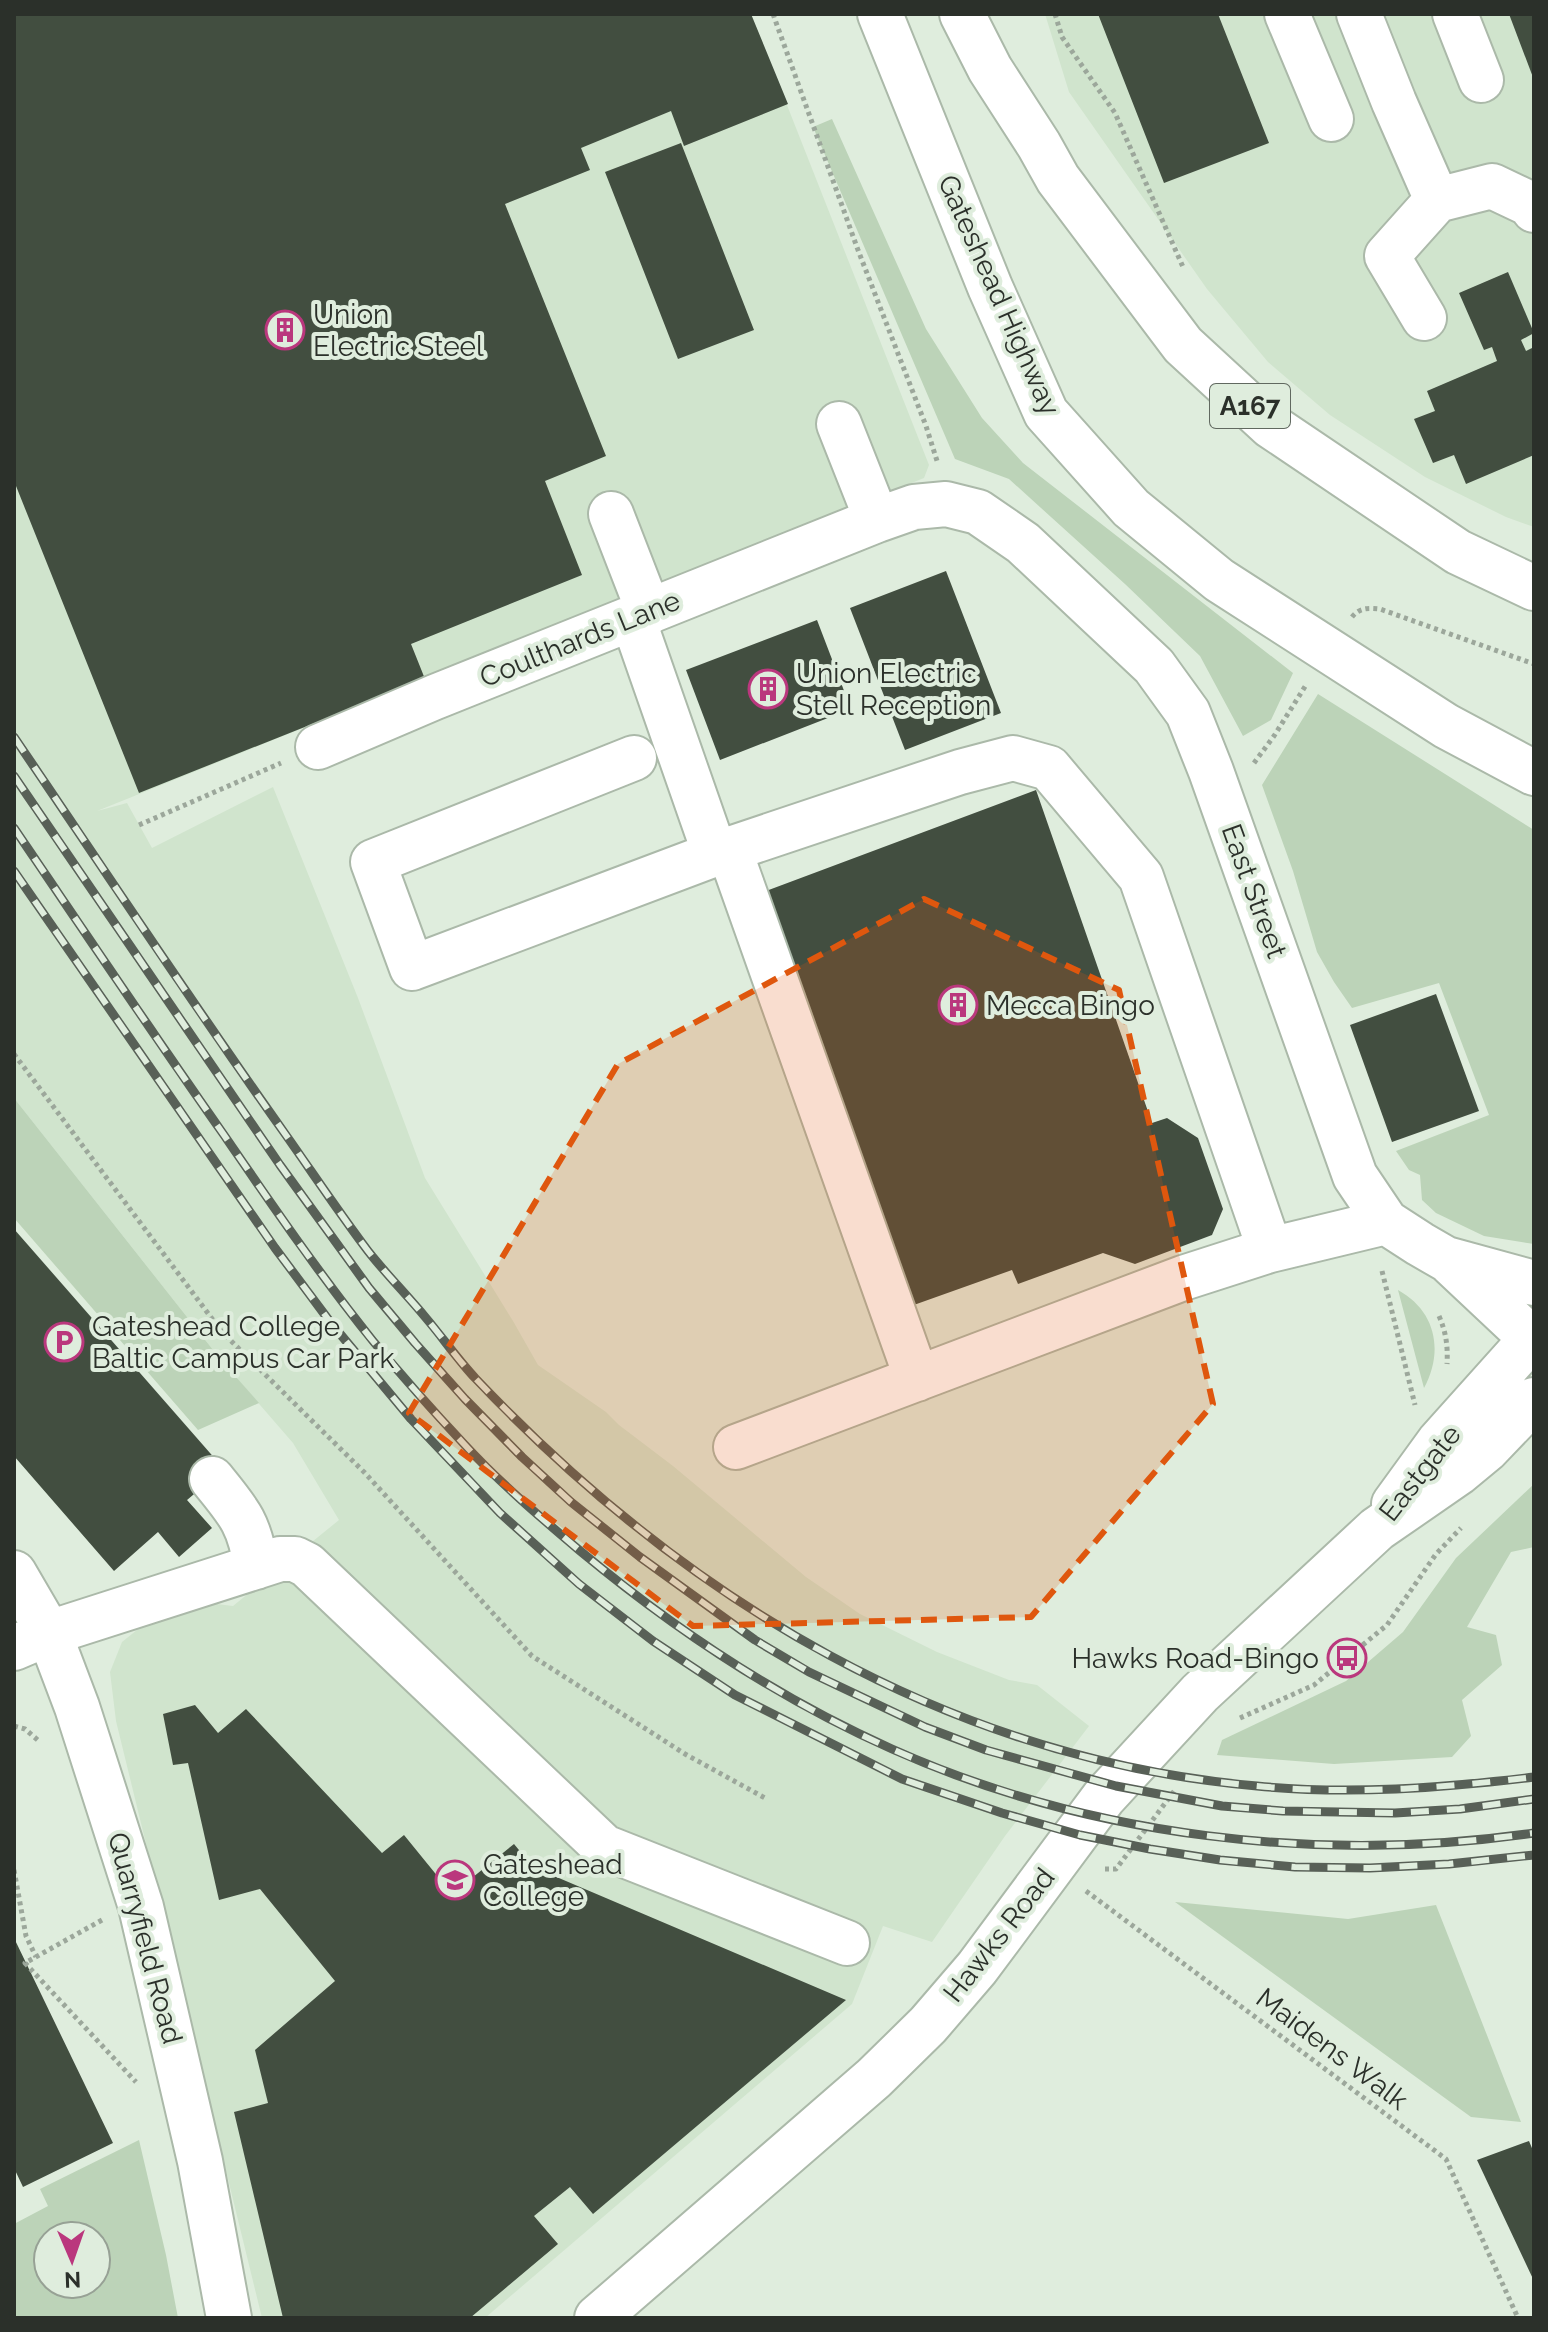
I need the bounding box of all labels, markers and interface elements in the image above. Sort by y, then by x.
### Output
street label: Gateshead Highway [931,170,1067,420]
place label: Union Electric Steel [313,298,484,363]
building icon: Union Electric Steel [264,309,306,351]
road number: A167 [1210,384,1290,428]
street label: Coulthards Lane [475,584,685,694]
place label: Union Electric Stell Reception [796,657,991,722]
building icon: Union Electric Stell Reception [747,668,789,710]
street label: East Street [1215,820,1294,963]
building icon: Mecca Bingo [937,984,979,1026]
place label: Mecca Bingo [986,989,1155,1022]
place label: Gateshead College Baltic Campus Car Park [92,1310,394,1375]
parking icon: Gateshead College Baltic Campus Car Park [43,1321,85,1363]
street label: Eastgate [1372,1418,1468,1528]
bus stop icon: Hawks Road-Bingo [1326,1637,1368,1679]
place label: Hawks Road-Bingo [1071,1642,1319,1675]
street label: Quarryfield Road [101,1829,189,2047]
place label: Gateshead College [483,1848,623,1913]
school or university icon: Gateshead College [434,1859,476,1901]
street label: Hawks Road [937,1861,1061,2009]
street label: Maidens Walk [1250,1981,1414,2117]
north arrow [32,2220,112,2300]
text: N [64,2267,82,2293]

